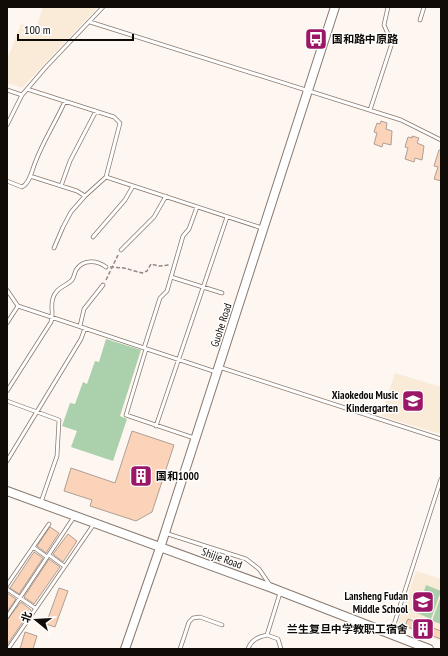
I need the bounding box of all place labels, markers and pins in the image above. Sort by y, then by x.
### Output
bus stop icon: 国和路中原路 [303,26,329,52]
place label: 国和路中原路 [332,32,399,46]
place label: Xiaokedou Music Kindergarten [332,388,398,415]
school or university icon: Xiaokedou Music Kindergarten [400,388,426,414]
building icon: 国和1000 [128,463,154,489]
place label: 国和1000 [156,469,199,483]
place label: Lansheng Fudan Middle School [344,589,408,616]
school or university icon: Lansheng Fudan Middle School [410,589,436,615]
building icon: 兰生复旦中学教职工宿舍 [410,616,436,642]
place label: 兰生复旦中学教职工宿舍 [287,622,408,636]

